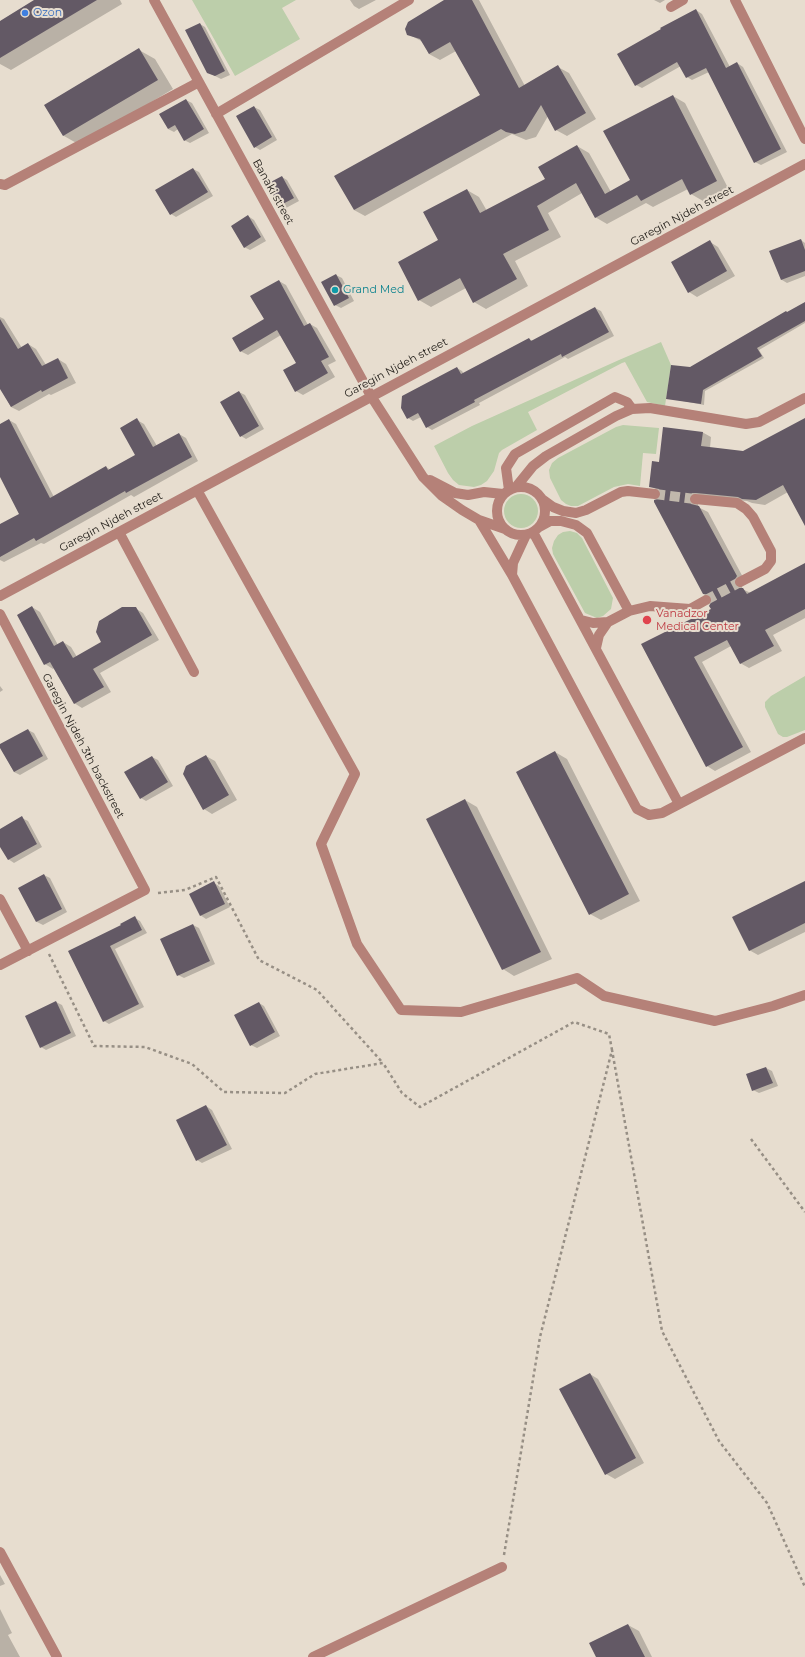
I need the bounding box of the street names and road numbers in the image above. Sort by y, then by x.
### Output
street label: Banaki street [250,157,296,227]
street label: Garegin Njdeh street [628,183,736,249]
street label: Garegin Njdeh street [342,335,450,401]
street label: Garegin Njdeh street [57,489,165,555]
street label: Garegin Njdeh 3th backstreet [39,671,127,821]

